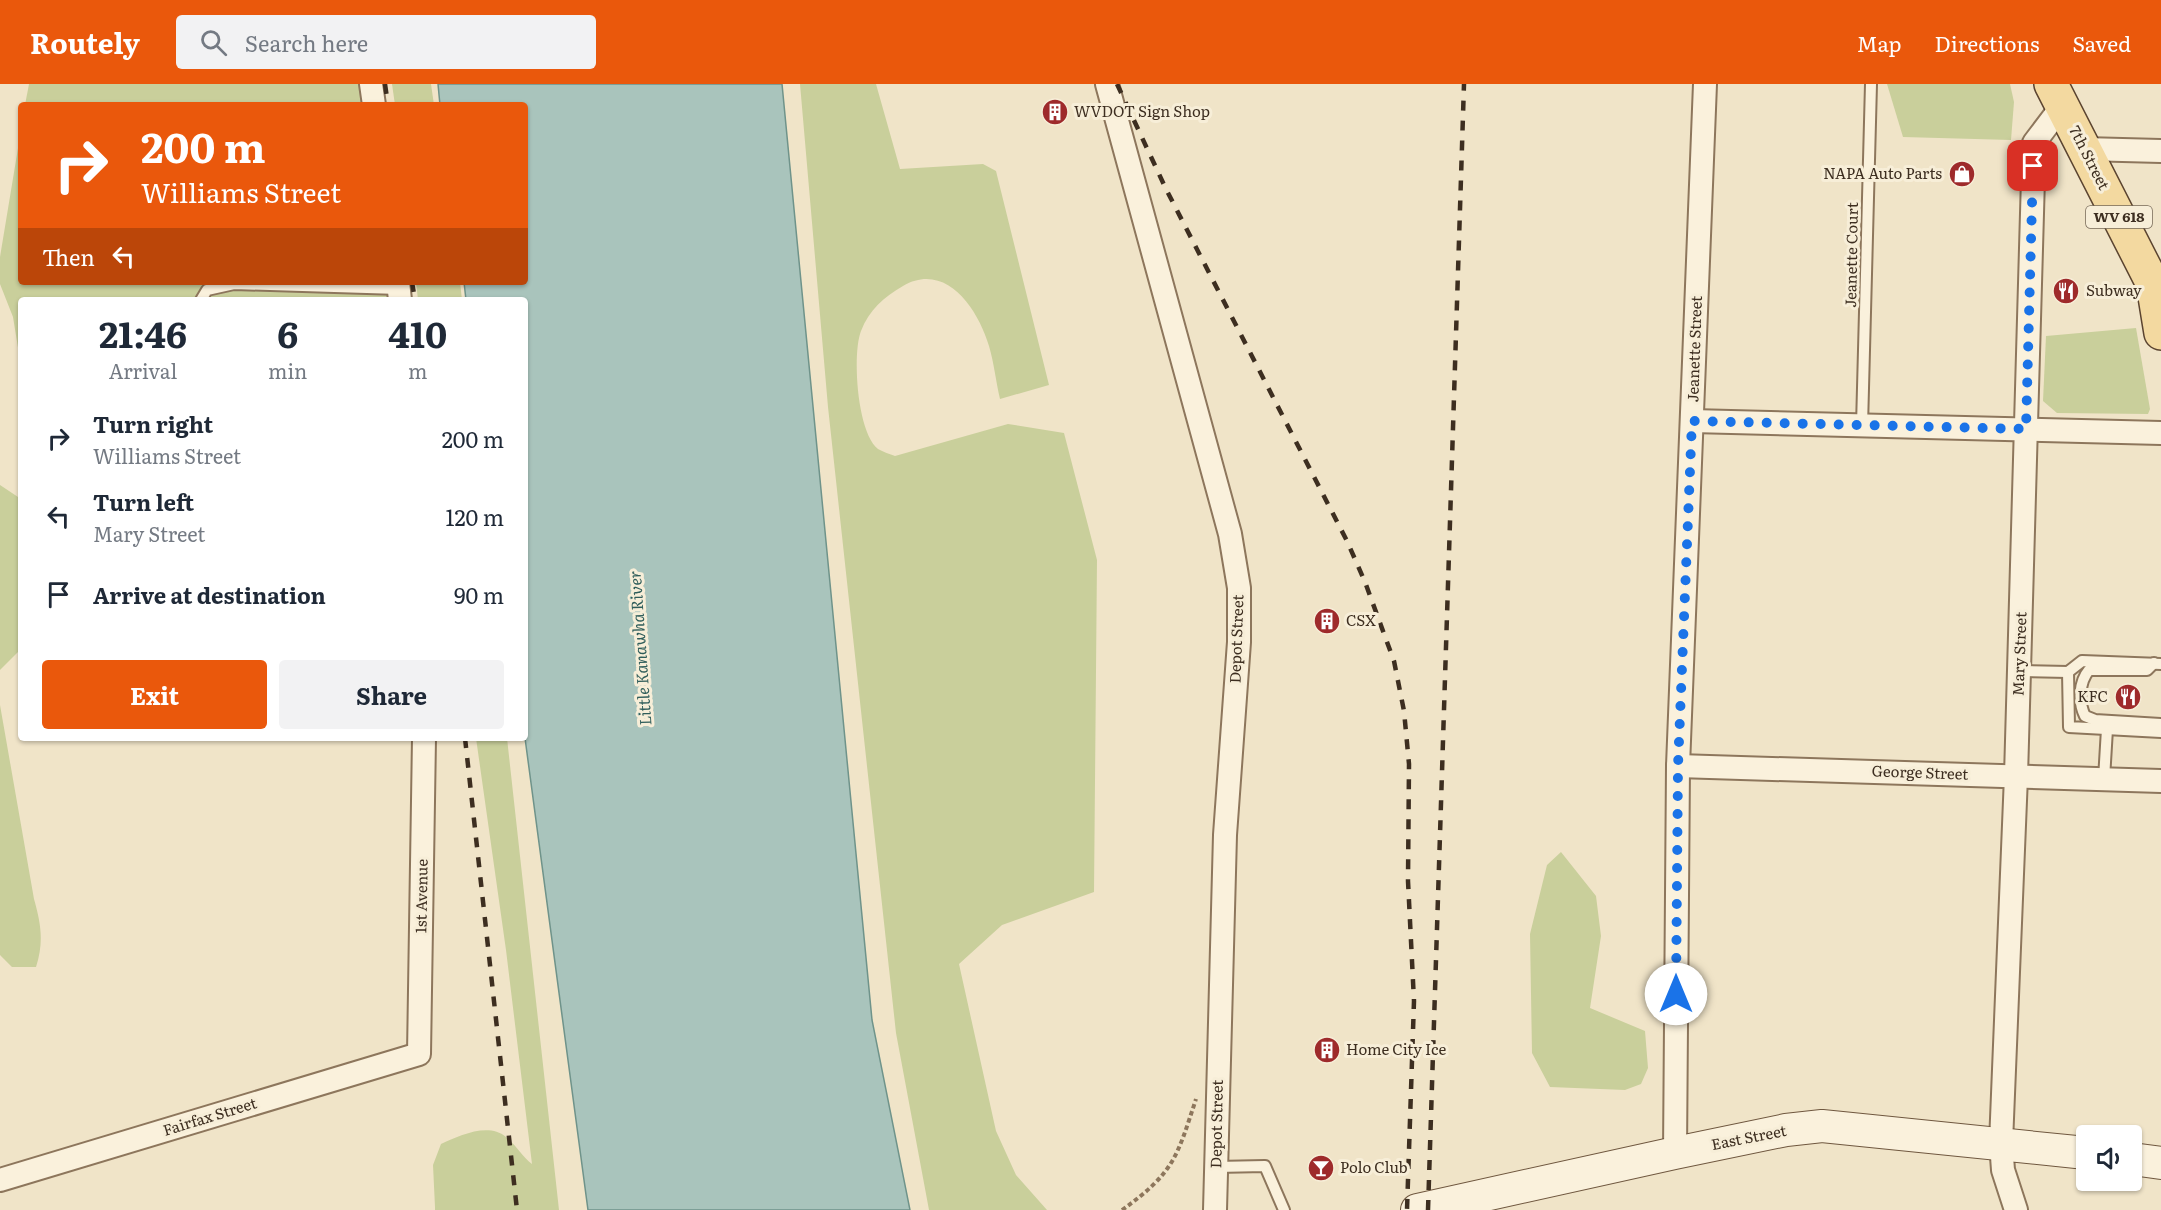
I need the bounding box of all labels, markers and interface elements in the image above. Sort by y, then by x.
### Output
search box [176,15,596,69]
text: Routely [30,21,140,63]
icon: search [197,26,230,59]
text: Search here [245,26,368,59]
text: Map [1857,27,1902,58]
text: Directions [1935,27,2040,58]
text: Saved [2073,27,2131,58]
building icon: WVDOT Sign Shop [1040,97,1070,127]
place label: WVDOT Sign Shop [1074,99,1210,122]
text: 200 m [141,114,266,176]
street label: 7th Street [2064,121,2116,194]
icon: right [42,126,120,204]
pin [2007,140,2058,191]
icon: arrive [2016,149,2049,182]
shop icon: NAPA Auto Parts [1947,159,1977,189]
place label: NAPA Auto Parts [1823,161,1942,184]
text: Williams Street [141,171,341,211]
street label: Jeanette Court [1838,202,1863,308]
road number: WV 618 [2086,206,2152,228]
text: Then [42,240,95,273]
icon: left [107,240,140,273]
restaurant icon: Subway [2051,276,2081,306]
place label: Subway [2086,278,2142,301]
street label: Jeanette Street [1680,295,1707,403]
text: 21:46 [99,306,187,359]
text: 6 [277,306,298,359]
text: 410 [388,306,447,359]
text: Arrival [109,355,177,385]
text: min [268,355,307,385]
text: m [408,355,427,385]
text: Turn right [93,407,213,440]
icon: right [42,422,75,455]
text: 200 m [442,422,504,455]
text: Williams Street [93,440,241,470]
text: Turn left [93,485,194,518]
icon: left [42,500,75,533]
text: 120 m [445,500,504,533]
text: Mary Street [93,518,205,548]
water label: Little Kanawha River [622,570,656,726]
icon: arrive [42,578,75,611]
text: Arrive at destination [93,578,326,611]
text: 90 m [454,578,504,611]
street label: Depot Street [1222,594,1249,684]
building icon: CSX [1312,606,1342,636]
place label: CSX [1346,608,1376,631]
street label: Mary Street [2006,611,2031,696]
button: Exit [42,660,267,729]
button: Share [279,660,504,729]
restaurant icon: KFC [2113,682,2143,712]
place label: KFC [2077,684,2108,707]
street label: George Street [1871,758,1969,785]
street label: 1st Avenue [408,858,433,933]
position arrow [1644,962,1708,1026]
building icon: Home City Ice [1312,1035,1342,1065]
place label: Home City Ice [1346,1037,1446,1060]
street label: Depot Street [1203,1079,1228,1169]
street label: Fairfax Street [160,1090,259,1141]
street label: East Street [1709,1118,1788,1155]
map controls [2076,1125,2142,1191]
button: sound [2076,1125,2142,1191]
bar icon: Polo Club [1306,1153,1336,1183]
place label: Polo Club [1340,1155,1408,1178]

